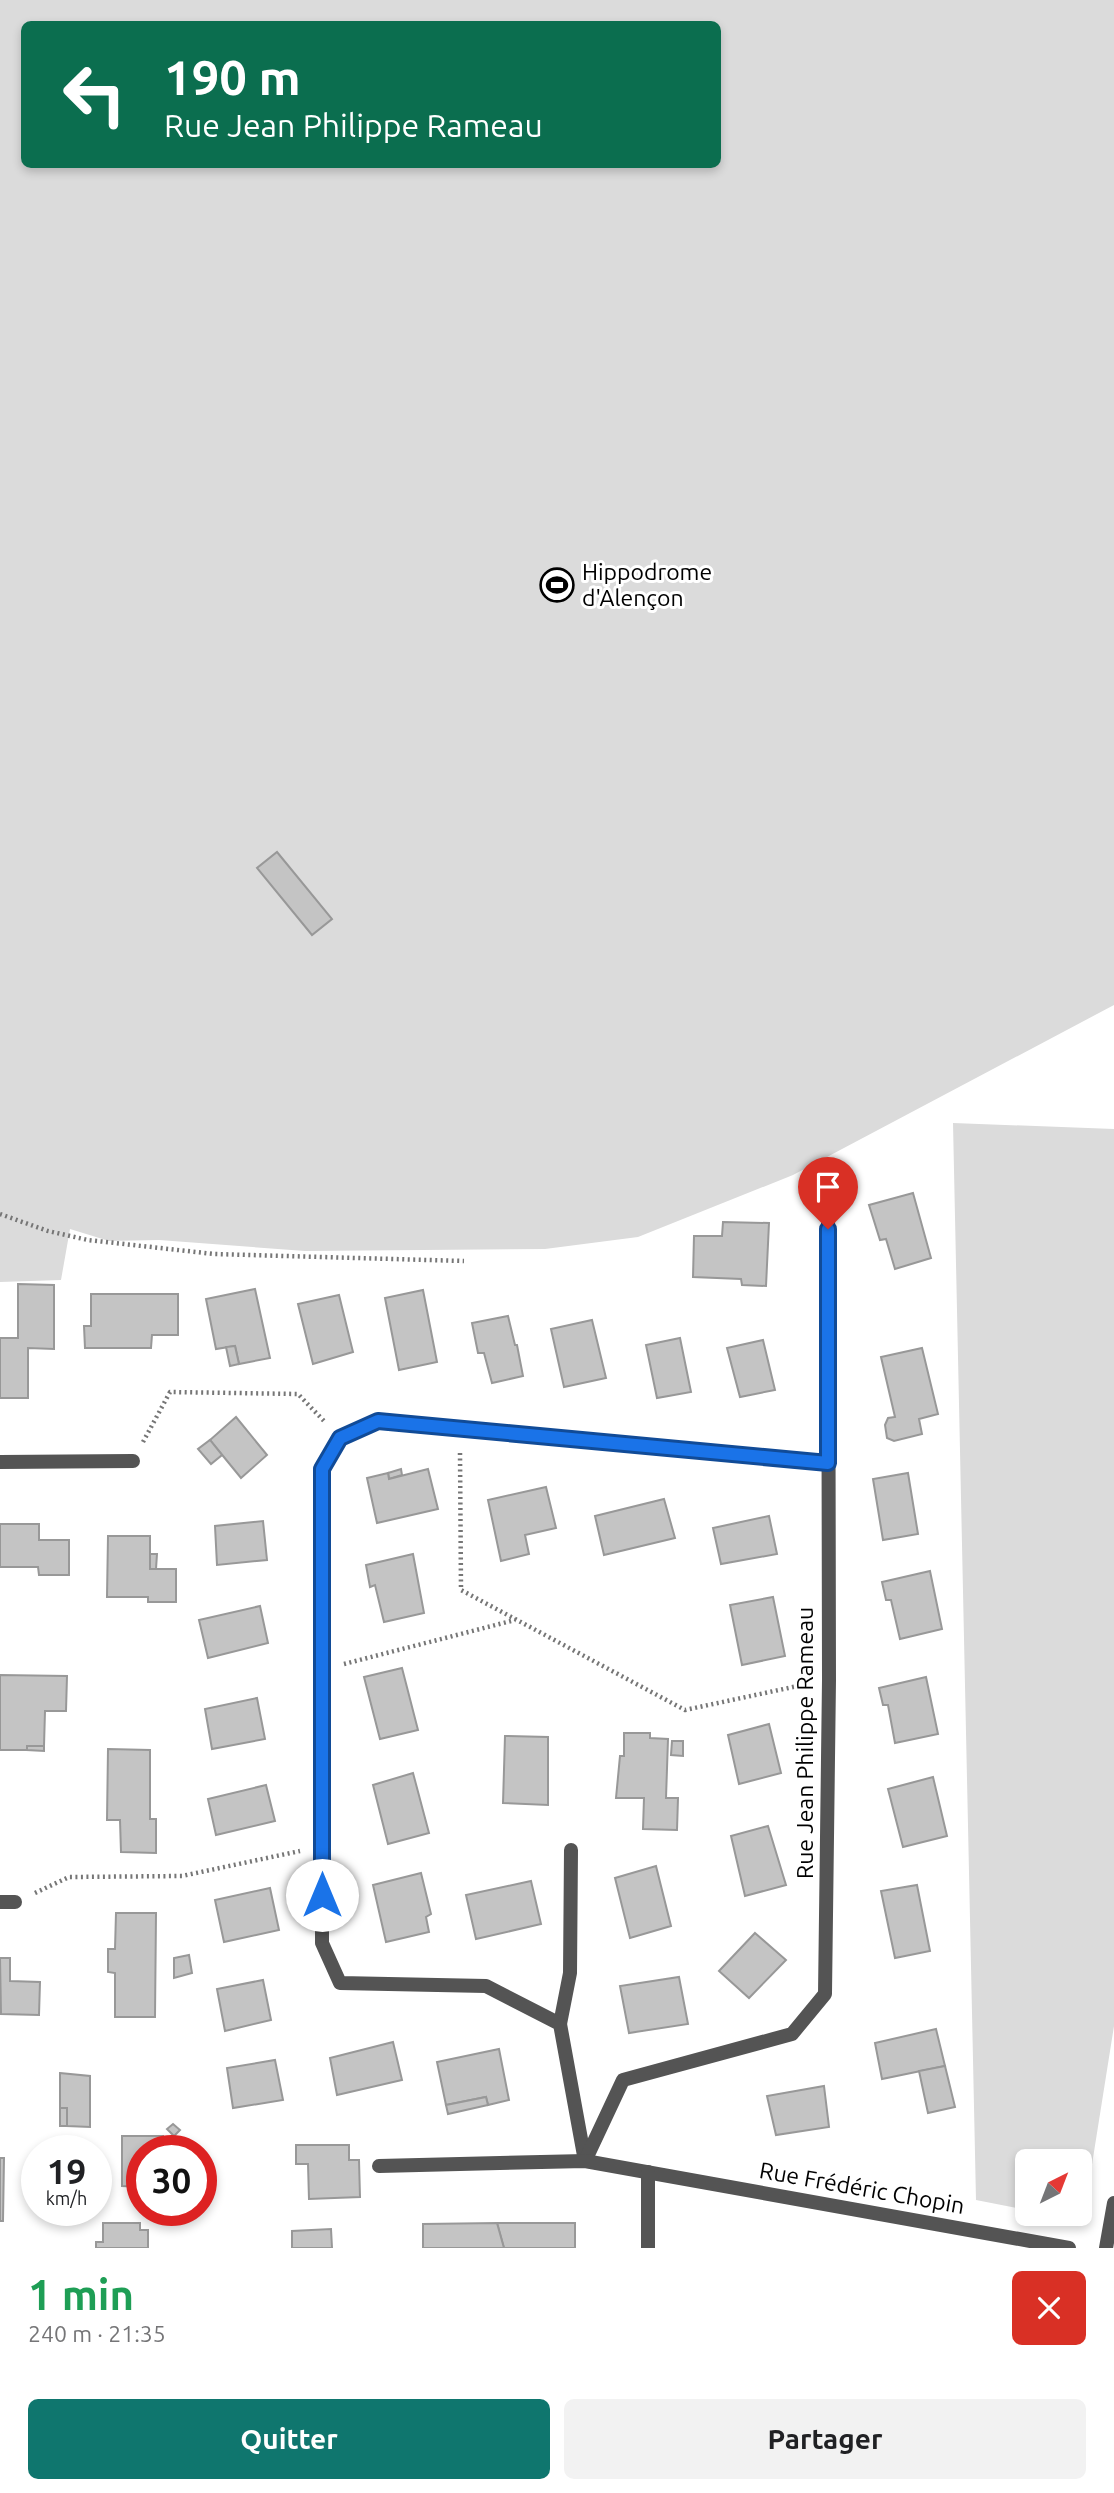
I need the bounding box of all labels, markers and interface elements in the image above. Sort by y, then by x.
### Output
icon: left [49,49,140,140]
text: 190 m [164,49,301,104]
text: Rue Jean Philippe Rameau [164,107,543,143]
place label: Hippodrome d'Alençon [582,559,712,610]
sports icon: Hippodrome d'Alençon [538,566,576,604]
pin [798,1157,858,1229]
icon: arrive [809,1168,847,1206]
street label: Rue Jean Philippe Rameau [792,1607,817,1879]
position arrow [285,1858,359,1932]
speed limit sign: 30 [126,2135,217,2226]
north arrow [1015,2149,1092,2226]
map controls [1015,2149,1092,2226]
text: 19 [47,2151,86,2191]
street label: Rue Frédéric Chopin [758,2157,967,2218]
text: km/h [46,2188,87,2208]
text: 1 min [28,2271,134,2318]
button: close [1012,2271,1086,2345]
text: 240 m · 21:35 [28,2321,166,2346]
button: Quitter [28,2399,550,2479]
button: Partager [564,2399,1086,2479]

